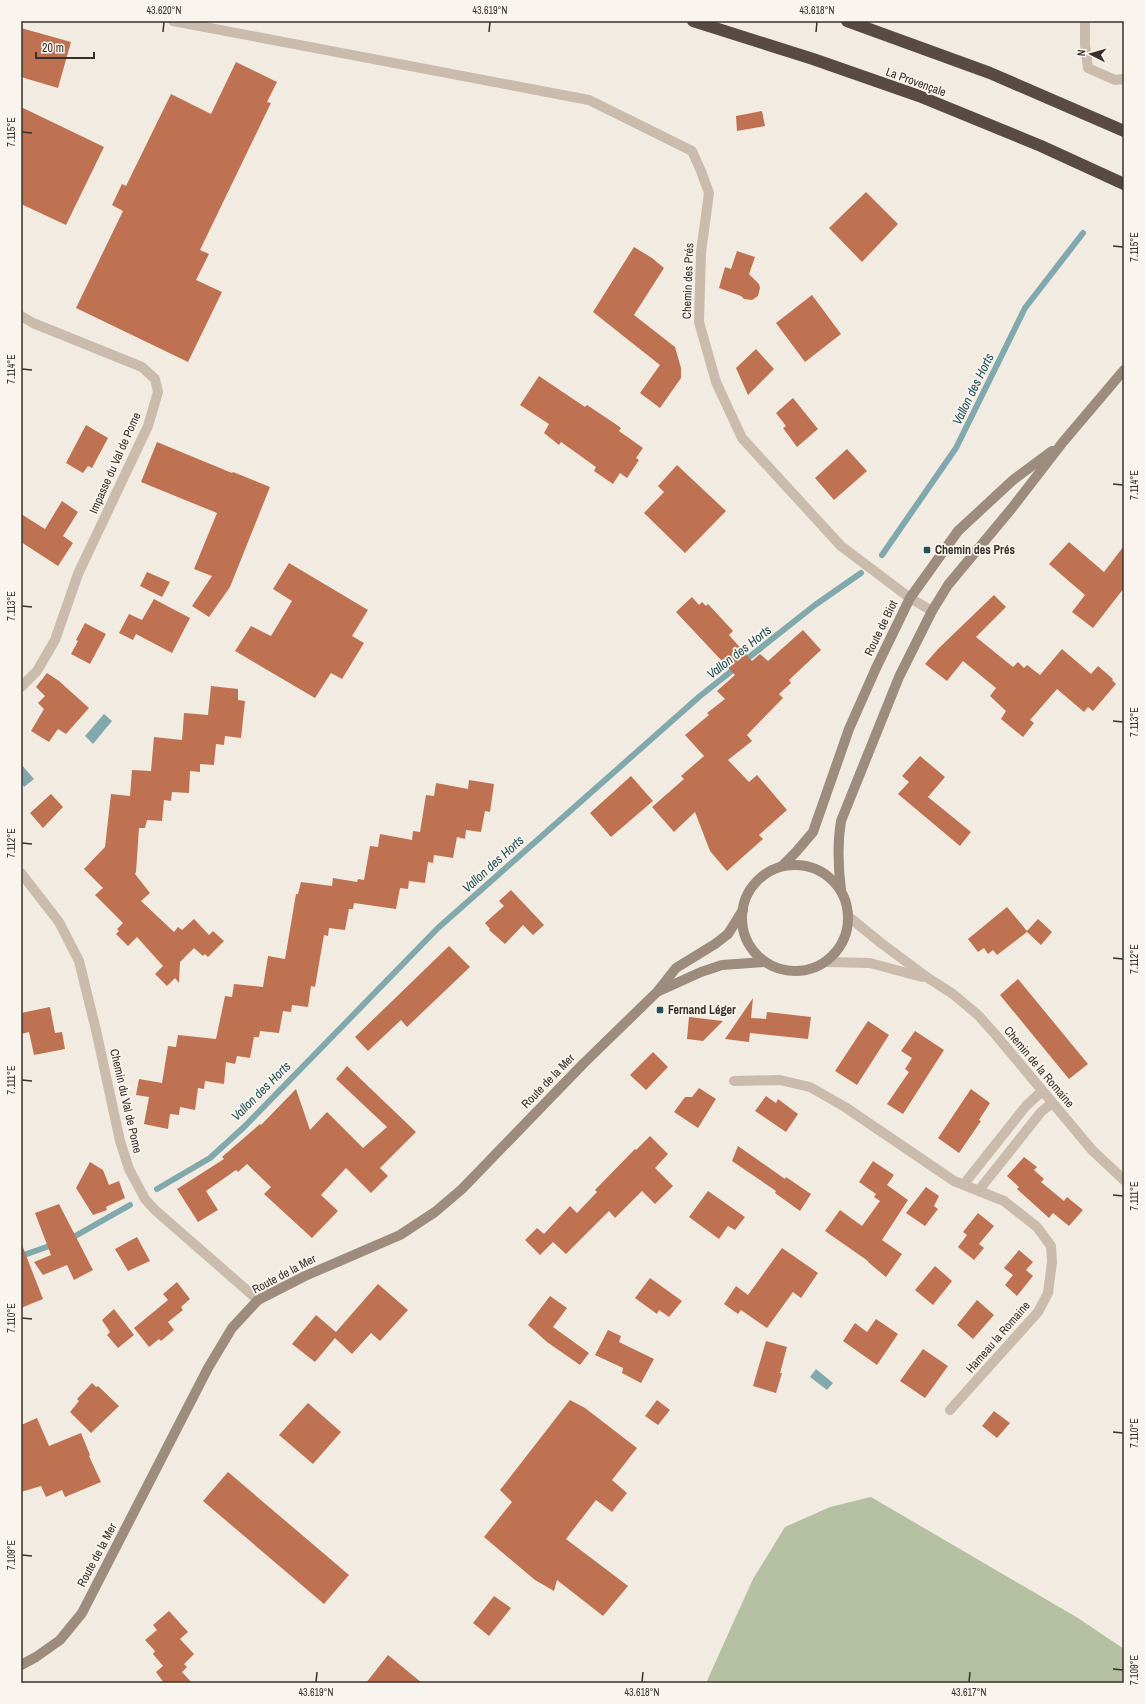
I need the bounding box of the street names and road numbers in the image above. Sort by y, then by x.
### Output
street label: La Provençale [884,64,948,100]
street label: Chemin des Prés [679,243,697,319]
street label: Impasse du Val de Pome [85,410,145,516]
street label: Route de Biot [861,597,901,659]
street label: Chemin de la Romaine [1000,1023,1078,1111]
street label: Chemin du Val de Pome [106,1047,146,1155]
street label: Route de la Mer [518,1050,579,1112]
street label: Route de la Mer [249,1250,319,1297]
street label: Hameau la Romaine [962,1298,1034,1376]
street label: Route de la Mer [74,1520,121,1590]

